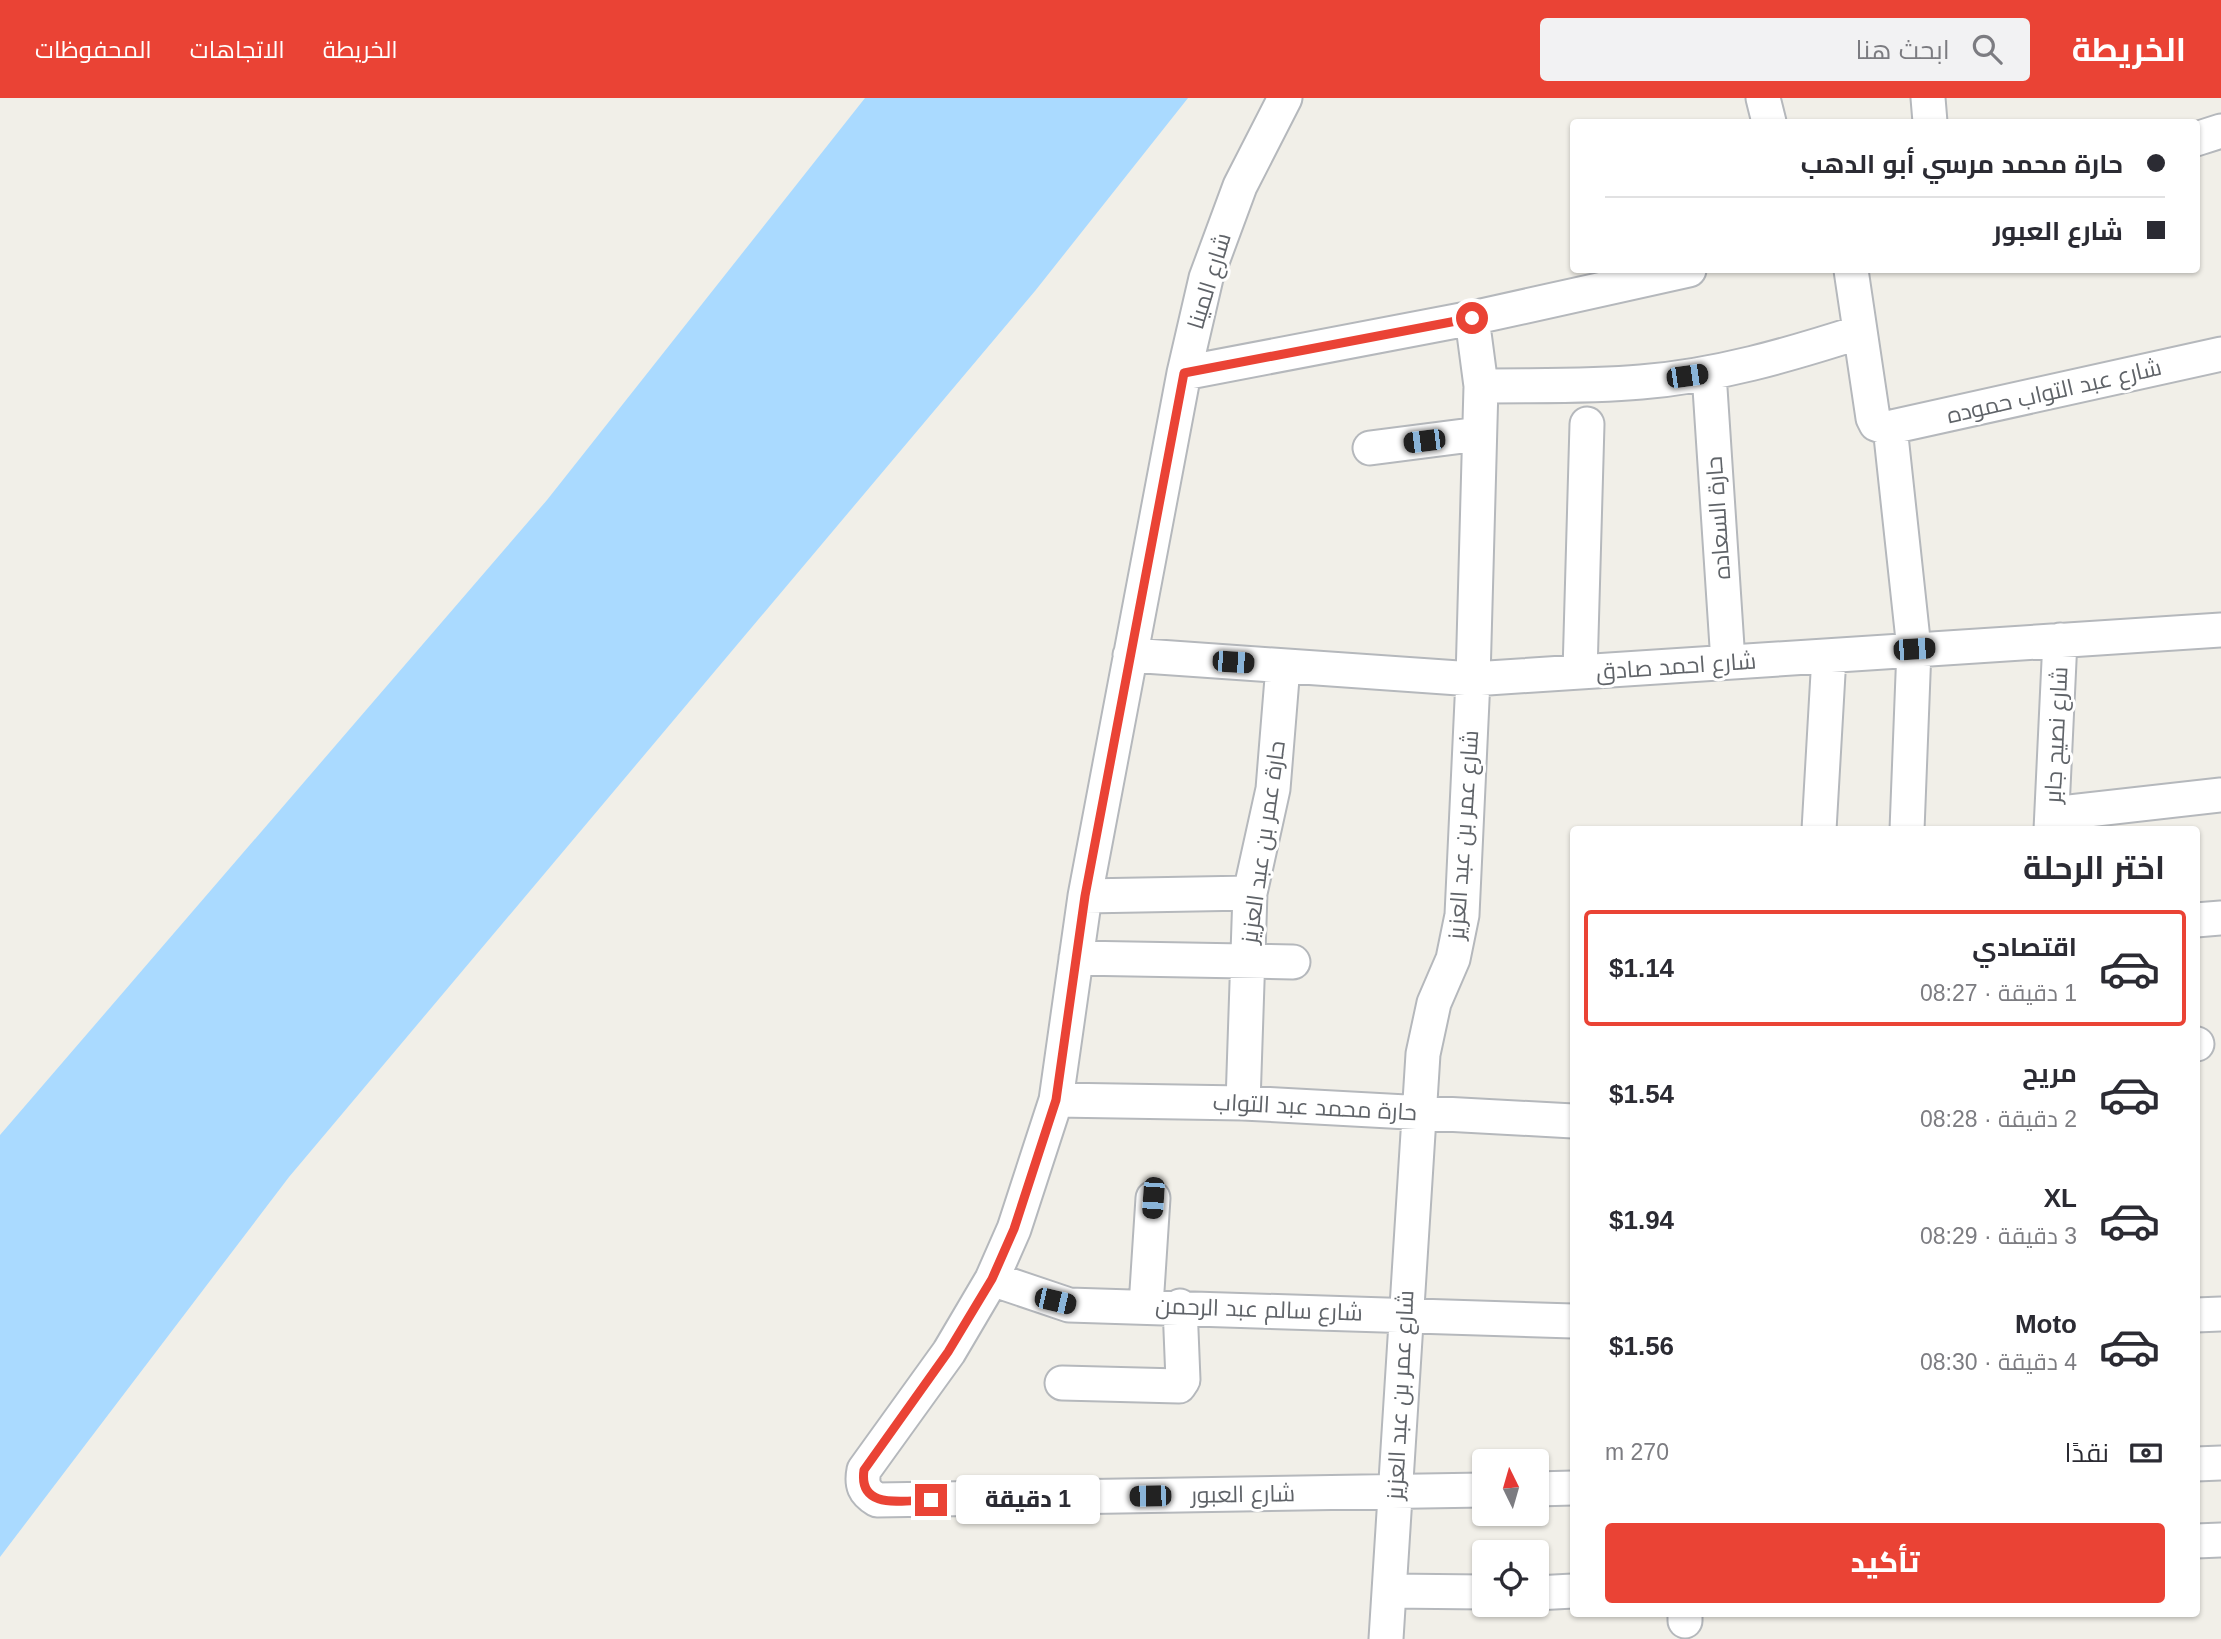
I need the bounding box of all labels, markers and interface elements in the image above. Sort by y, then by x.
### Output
search box [1540,18,2030,81]
icon: search [1968,30,2006,68]
text: الخريطة [2072,31,2186,68]
text: ابحث هنا [1856,35,1950,65]
text: المحفوظات [35,36,152,63]
text: الاتجاهات [190,36,285,63]
text: الخريطة [323,36,398,63]
text: حارة محمد مرسي أبو الدهب [1801,149,2123,179]
text: شارع العبور [1993,216,2123,246]
street label: شارع المينا [1182,230,1239,333]
route start [1456,302,1488,334]
street label: شارع عبد التواب حموده [1944,354,2165,431]
car [1665,363,1710,389]
car [1402,428,1447,454]
street label: حارة السعاده [1701,455,1735,581]
car [1893,637,1936,661]
street label: شارع احمد صادق [1595,647,1757,688]
car [1212,650,1255,674]
street label: شارع نصيح جابر [2039,666,2076,806]
street label: شارع عمر بن عبد العزيز [1443,729,1486,943]
street label: حارة عمر بن عبد العزيز [1236,739,1291,947]
text: اختر الرحلة [2023,850,2165,886]
text: اقتصادي [1972,932,2077,962]
icon: car [2098,937,2161,1000]
text: $1.14 [1609,953,1674,983]
text: 1 دقيقة · 08:27 [1920,980,2077,1006]
text: مريح [2022,1058,2077,1088]
icon: car [2098,1063,2161,1126]
text: $1.54 [1609,1079,1674,1109]
street label: حارة محمد عبد التواب [1212,1089,1418,1125]
text: 2 دقيقة · 08:28 [1920,1106,2077,1132]
car [1142,1176,1165,1220]
text: XL [2044,1183,2077,1213]
icon: car [2098,1189,2161,1252]
text: $1.94 [1609,1205,1674,1235]
text: 3 دقيقة · 08:29 [1920,1223,2077,1249]
car [1033,1286,1078,1316]
street label: شارع عمر بن عبد العزيز [1381,1289,1421,1503]
street label: شارع سالم عبد الرحمن [1155,1292,1363,1329]
text: Moto [2015,1309,2077,1339]
icon: car [2098,1315,2161,1378]
text: $1.56 [1609,1331,1674,1361]
text: 4 دقيقة · 08:30 [1920,1349,2077,1375]
icon: cash [2127,1434,2165,1472]
text: نقدًا [2065,1438,2109,1468]
text: 270 m [1605,1439,1669,1465]
north arrow [1472,1449,1549,1526]
map controls [1472,1449,1549,1617]
callout: 1 دقيقة [956,1476,1099,1524]
street label: شارع العبور [1189,1480,1295,1511]
route end [915,1484,947,1516]
car [1129,1485,1172,1507]
text: 1 دقيقة [985,1486,1071,1512]
button: تأكيد [1605,1523,2165,1603]
button: locate [1472,1540,1549,1617]

